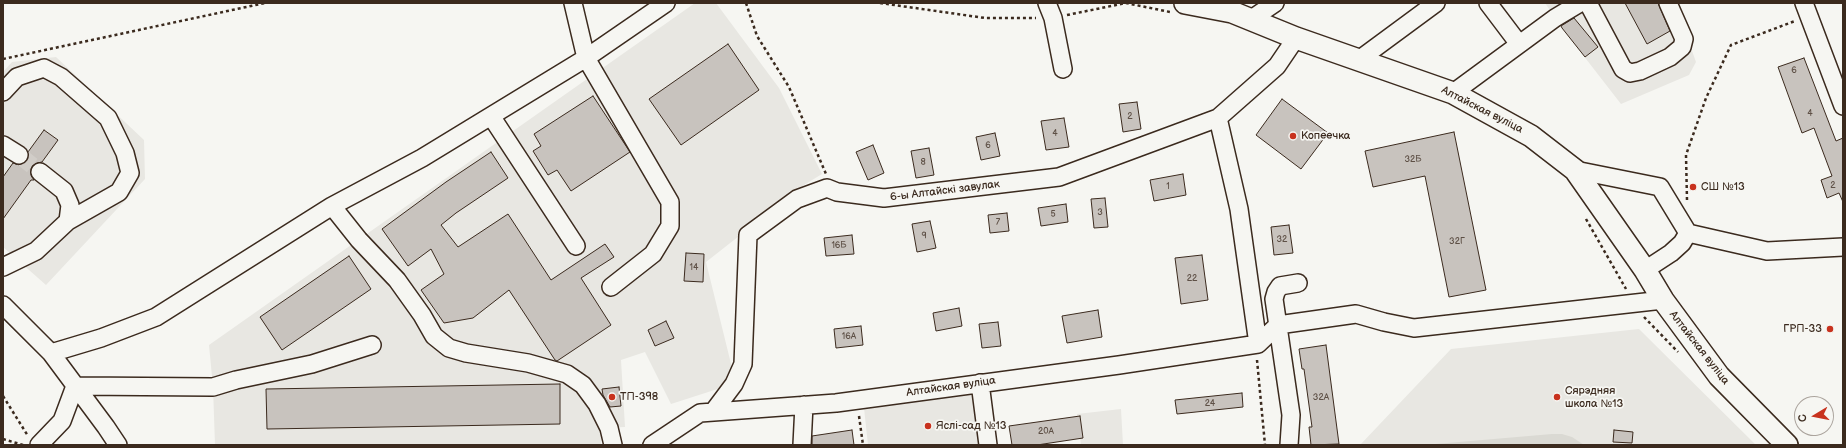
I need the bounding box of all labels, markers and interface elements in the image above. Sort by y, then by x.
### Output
house number: 6 [1791,66,1797,76]
street label: Алтайская вуліца [1439,84,1525,136]
house number: 4 [1807,109,1813,119]
house number: 2 [1127,112,1133,122]
house number: 4 [1052,129,1058,139]
place label: Копеечка [1301,129,1350,143]
marker: Копеечка [1288,131,1298,141]
house number: 6 [985,141,991,151]
house number: 32Б [1404,155,1422,165]
house number: 8 [920,158,926,168]
street label: 6-ы Алтайскі завулак [889,178,1001,204]
place label: СШ №13 [1701,180,1745,194]
house number: 2 [1830,181,1836,191]
house number: 1 [1166,182,1170,192]
marker: СШ №13 [1688,182,1698,192]
house number: 3 [1097,208,1103,218]
house number: 5 [1050,210,1056,220]
house number: 7 [996,218,1000,228]
house number: 9 [921,231,927,241]
house number: 32 [1277,235,1287,245]
house number: 32Г [1449,237,1465,247]
house number: 16Б [831,241,847,251]
house number: 14 [690,263,698,273]
house number: 22 [1187,274,1197,284]
street label: Алтайская вуліца [1666,308,1732,388]
place label: ГРП-33 [1783,322,1822,336]
marker: ГРП-33 [1825,324,1835,334]
house number: 16А [842,332,856,342]
street label: Алтайская вуліца [906,374,996,400]
place label: Сярэдняя школа №13 [1565,384,1623,410]
place label: ТП-398 [620,390,658,404]
marker: ТП-398 [607,392,617,402]
marker: Сярэдняя школа №13 [1552,392,1562,402]
house number: 32А [1313,393,1329,403]
north arrow [1794,396,1834,436]
house number: 24 [1205,399,1215,409]
text: С [1796,413,1810,423]
place label: Яслі-сад №13 [936,419,1006,433]
marker: Яслі-сад №13 [923,421,933,431]
house number: 20А [1038,427,1054,437]

